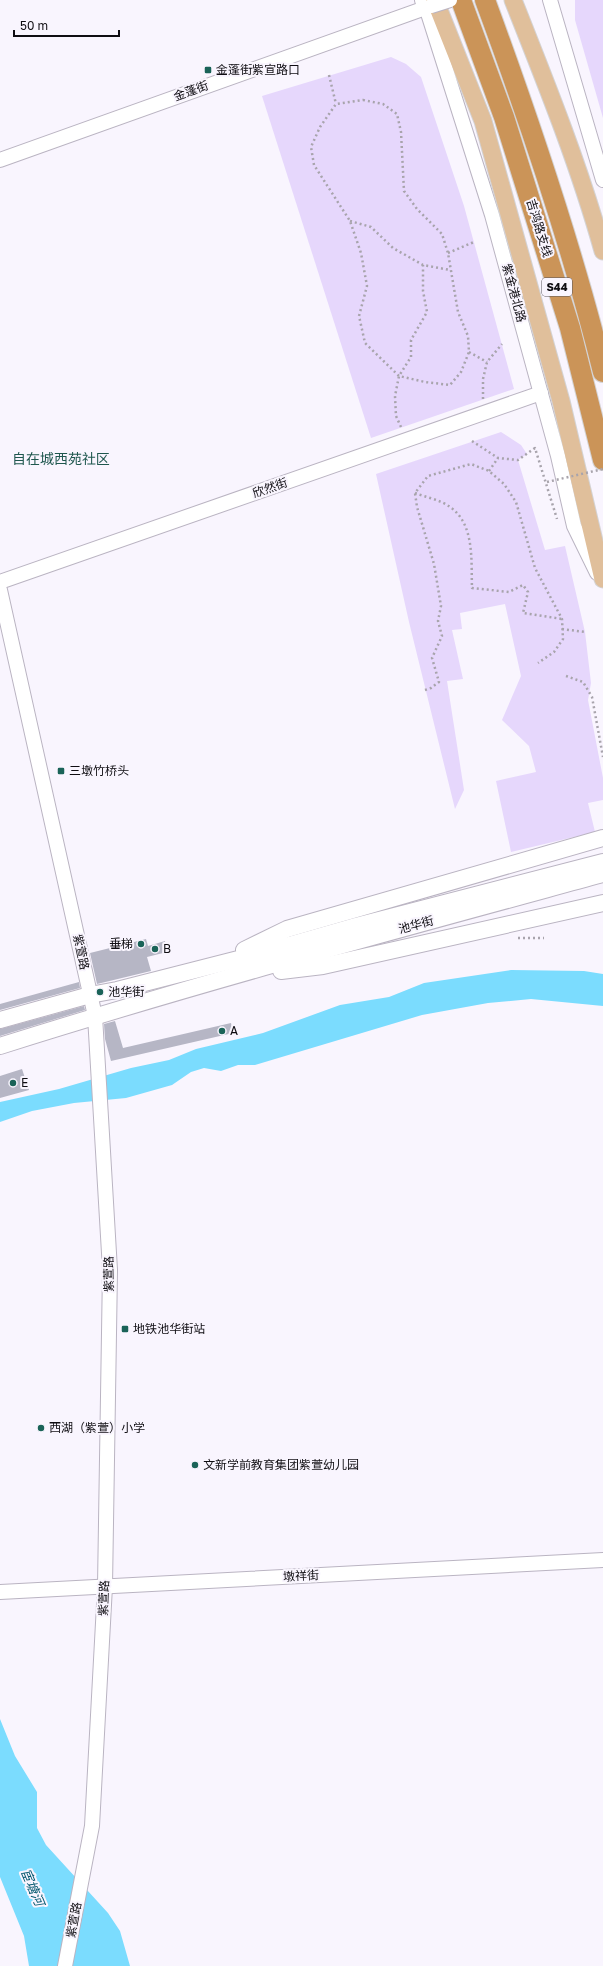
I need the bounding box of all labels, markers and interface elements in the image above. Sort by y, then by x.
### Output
scale bar [14,12,119,38]
text: 50 m [20,18,48,33]
place label: 金蓬街紫宣路口 [216,62,300,77]
marker: 金蓬街紫宣路口 [203,65,213,75]
street label: 金蓬街 [171,77,210,104]
street label: 吉鸿路支线 [524,197,555,259]
street label: 紫金港北路 [499,262,529,324]
road number: S44 [542,278,572,296]
district label: 自在城西苑社区 [12,450,110,467]
street label: 欣然街 [250,475,289,500]
place label: 三墩竹桥头 [69,763,129,778]
marker: 三墩竹桥头 [56,766,66,776]
street label: 池华街 [397,913,435,936]
street label: 紫萱路 [70,933,93,971]
place label: 垂梯 [109,936,133,951]
marker: 垂梯 [136,939,146,949]
place label: B [163,941,171,956]
marker: B [150,944,160,954]
place label: 池华街 [108,984,144,999]
marker: 池华街 [95,987,105,997]
place label: A [230,1023,238,1038]
marker: A [217,1026,227,1036]
place label: E [21,1075,28,1090]
marker: E [8,1078,18,1088]
street label: 紫萱路 [101,1256,116,1292]
place label: 地铁池华街站 [133,1321,205,1336]
marker: 地铁池华街站 [120,1324,130,1334]
place label: 西湖（紫萱）小学 [49,1420,145,1435]
marker: 西湖（紫萱）小学 [36,1423,46,1433]
place label: 文新学前教育集团紫萱幼儿园 [203,1457,359,1472]
marker: 文新学前教育集团紫萱幼儿园 [190,1460,200,1470]
street label: 墩祥街 [283,1567,319,1584]
street label: 紫萱路 [95,1580,112,1616]
water label: 宦塘河 [18,1866,49,1911]
street label: 紫萱路 [63,1901,84,1939]

